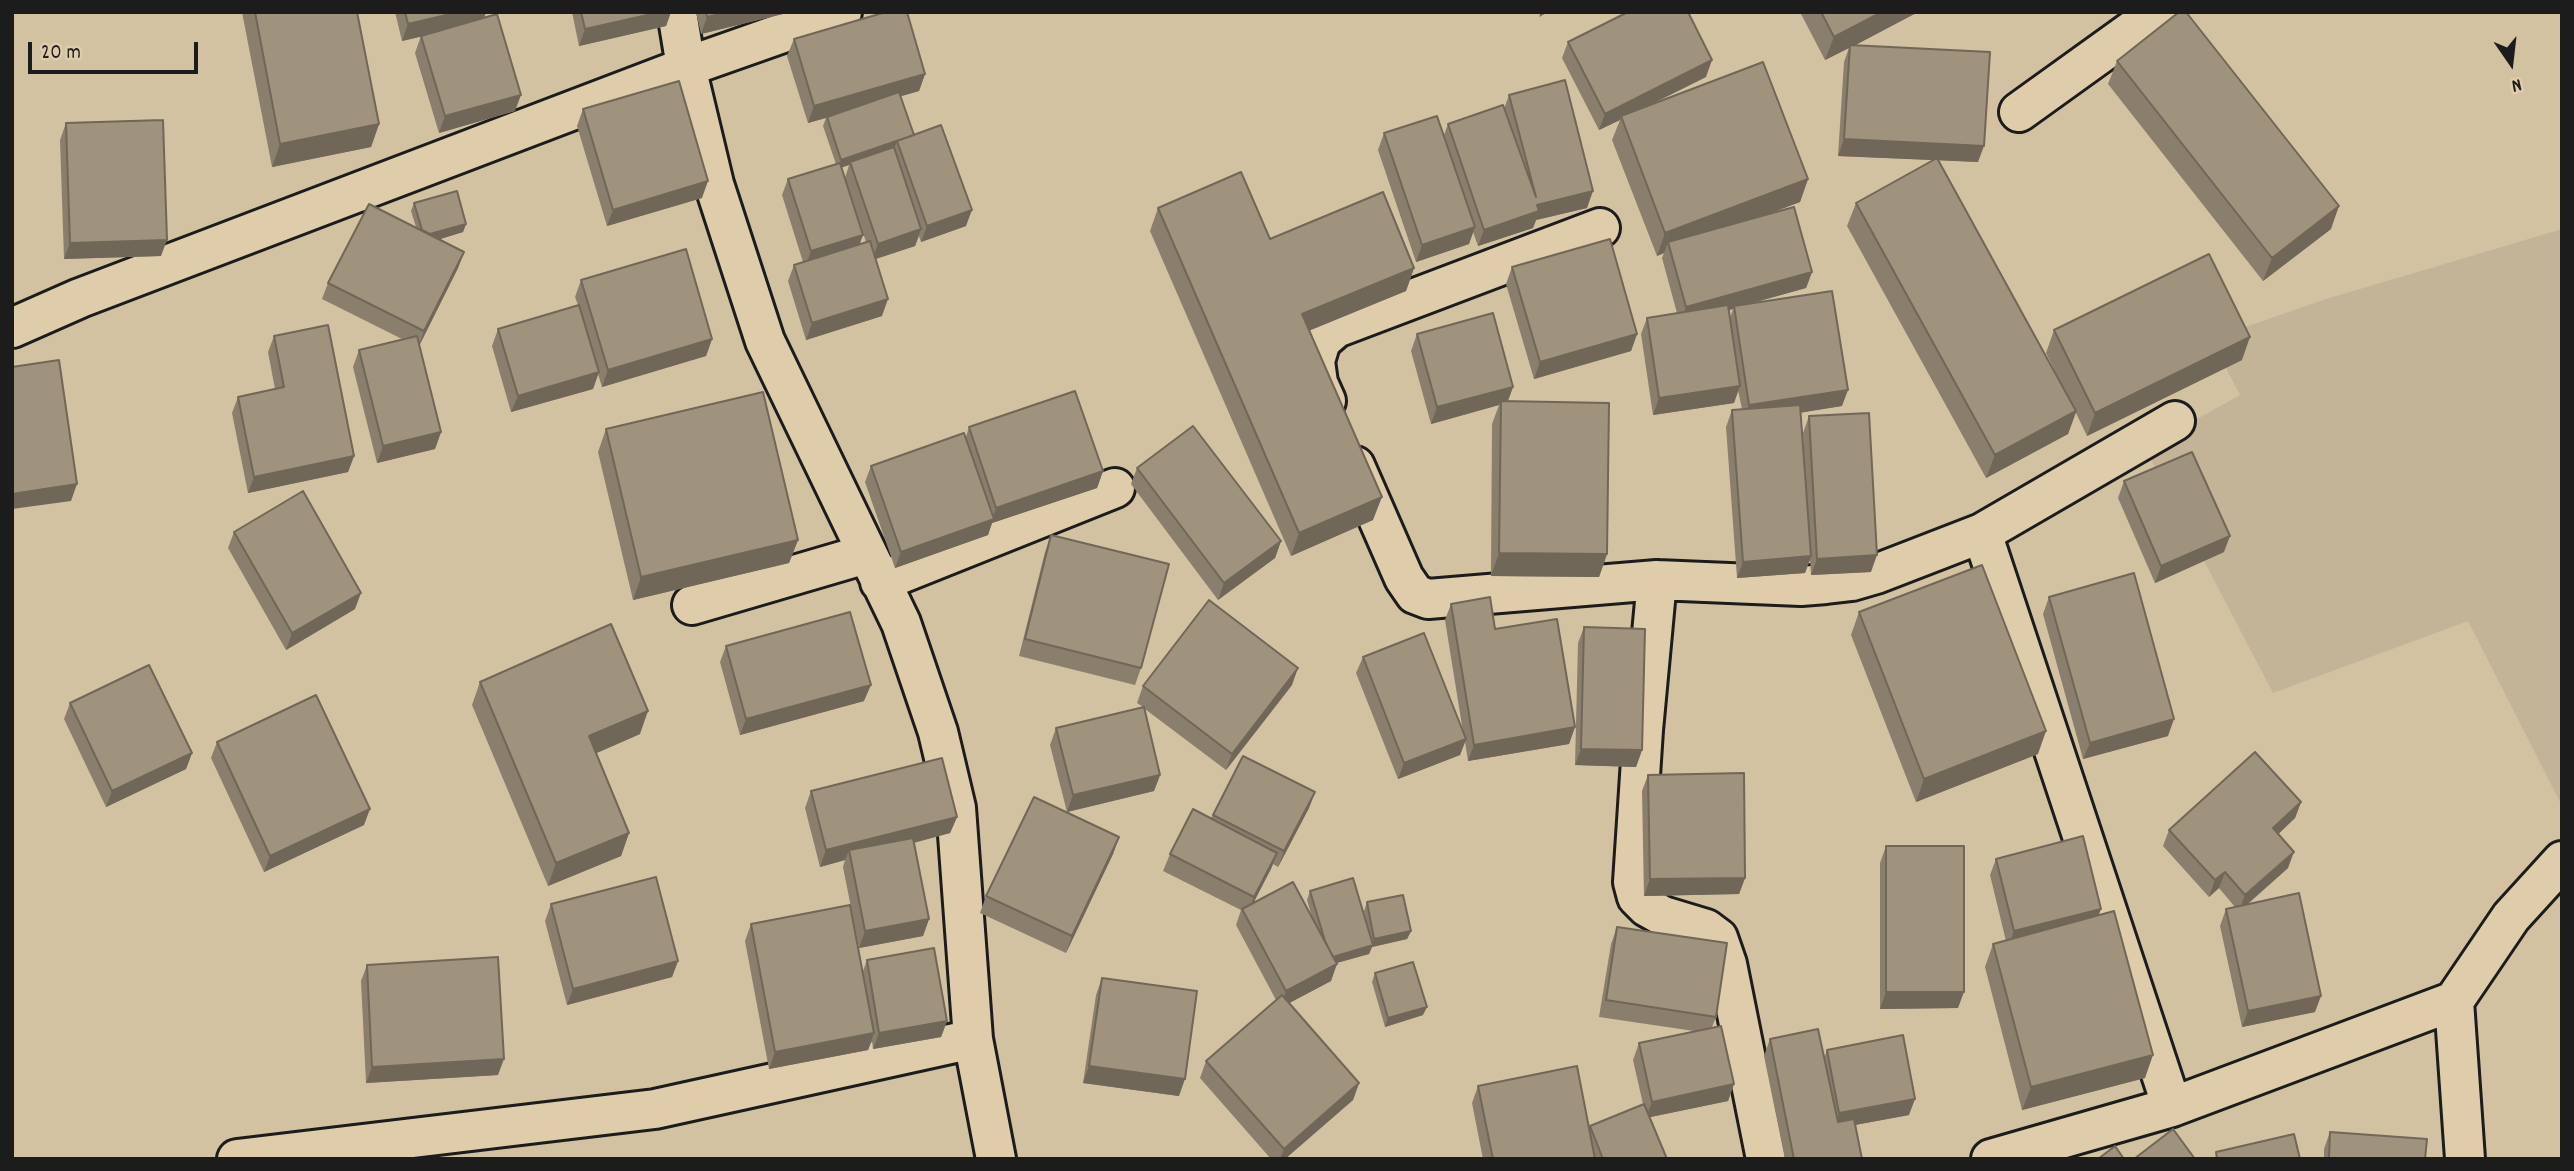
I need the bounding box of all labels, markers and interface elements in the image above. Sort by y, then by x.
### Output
scale bar [32,28,201,72]
north arrow [2476,28,2546,98]
text: 20 m [41,39,81,69]
text: N [2508,70,2524,98]

